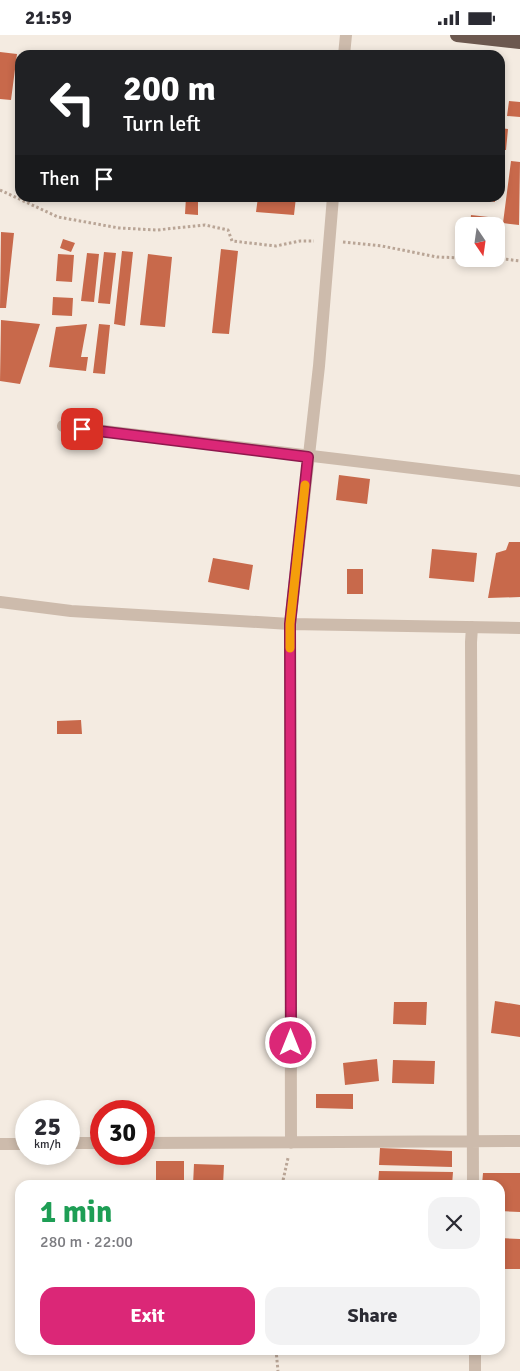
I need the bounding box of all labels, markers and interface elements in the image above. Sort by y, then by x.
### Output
text: 21:59 [25,6,72,30]
text: 200 m [123,67,216,110]
icon: left [40,70,105,135]
text: Turn left [123,110,201,137]
icon: arrive [90,165,118,193]
text: Then [40,167,80,191]
north arrow [455,217,505,267]
map controls [455,217,505,267]
pin [61,408,103,450]
icon: arrive [68,415,96,443]
position arrow [264,1016,316,1068]
speed limit sign: 30 [90,1100,155,1165]
text: 25 [34,1111,61,1142]
text: km/h [34,1137,61,1152]
text: 1 min [40,1194,112,1231]
button: close [428,1197,480,1249]
text: 280 m · 22:00 [40,1232,133,1252]
button: Exit [40,1287,255,1345]
button: Share [265,1287,480,1345]

